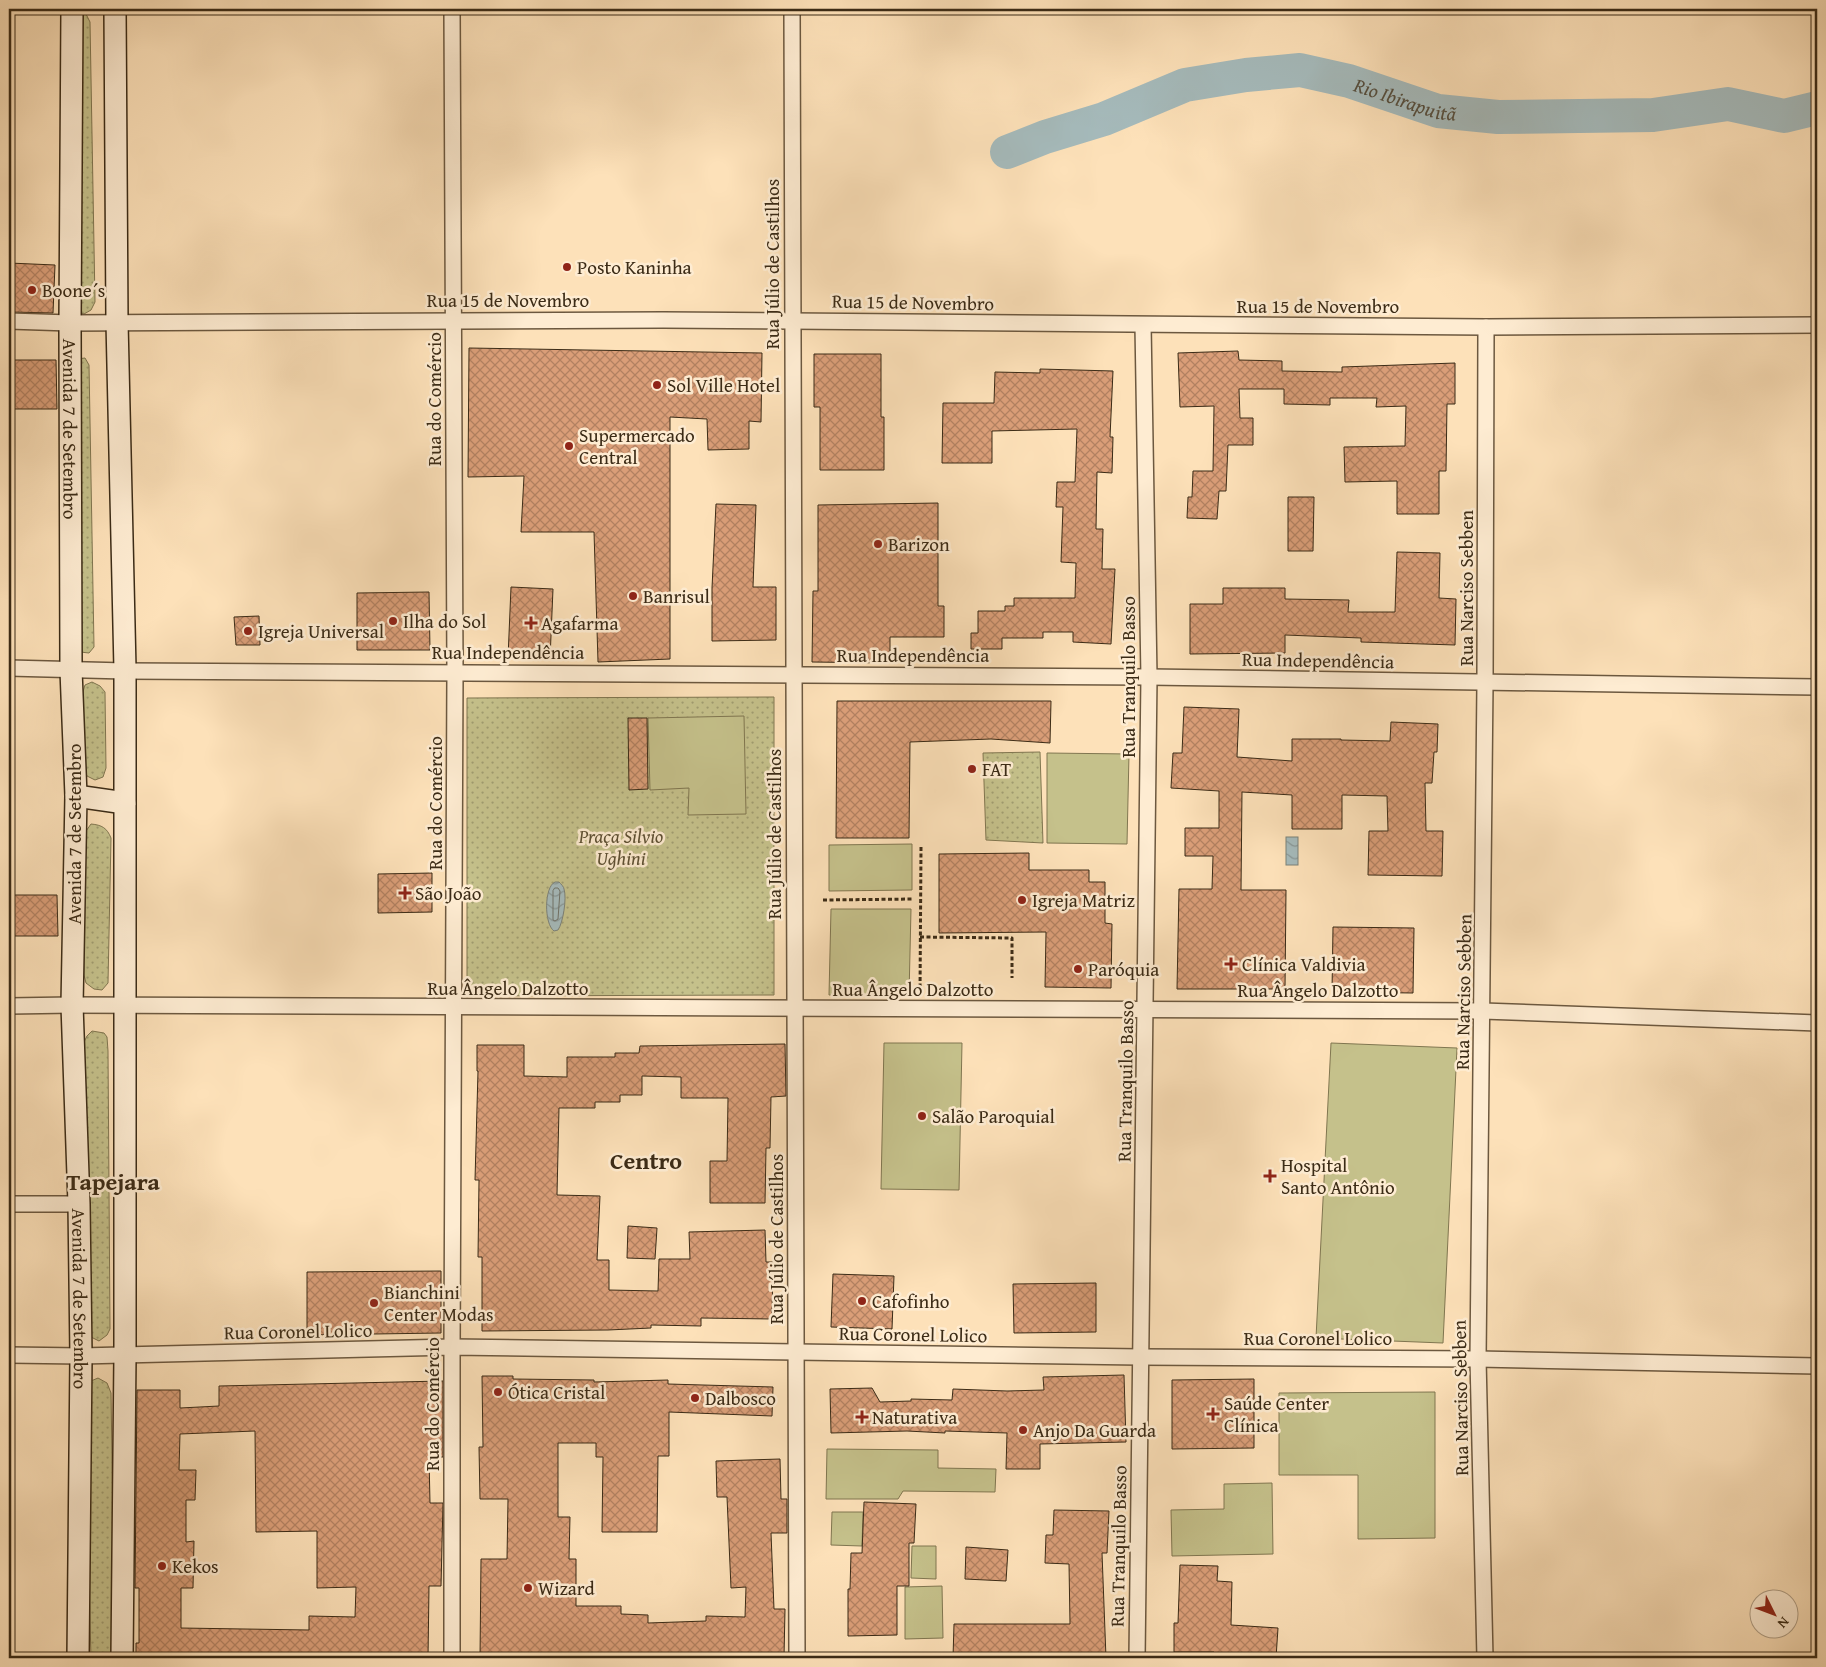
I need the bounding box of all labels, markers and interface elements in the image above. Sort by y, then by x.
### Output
water label: Rio Ibirapuitã [1350,69,1458,127]
street label: Rua Júlio de Castilhos [758,179,786,349]
place label: Posto Kaninha [577,253,692,281]
marker: Posto Kaninha [561,261,573,273]
place label: Boone´s [42,276,105,304]
marker: Boone´s [26,284,38,296]
street label: Rua 15 de Novembro [427,286,589,314]
street label: Rua 15 de Novembro [832,287,994,317]
street label: Rua 15 de Novembro [1237,292,1399,320]
street label: Rua do Comércio [420,332,448,466]
street label: Avenida 7 de Setembro [56,338,85,520]
place label: Sol Ville Hotel [667,371,780,399]
marker: Sol Ville Hotel [651,379,663,391]
place label: Supermercado Central [579,421,695,471]
marker: Supermercado Central [563,440,575,452]
street label: Rua Narciso Sebben [1452,510,1480,666]
place label: Barizon [888,530,950,558]
marker: Barizon [872,538,884,550]
place label: Banrisul [643,582,710,610]
marker: Banrisul [627,590,639,602]
street label: Rua Tranquilo Basso [1114,596,1142,758]
place label: Ilha do Sol [403,607,486,635]
place label: Agafarma [541,609,618,637]
marker: Ilha do Sol [387,615,399,627]
place label: Igreja Universal [258,617,384,645]
marker: Agafarma [525,617,537,629]
marker: Igreja Universal [242,625,254,637]
street label: Rua Independência [432,638,584,666]
street label: Rua Independência [837,641,989,669]
street label: Rua Independência [1242,645,1394,675]
street label: Rua do Comércio [421,736,449,870]
street label: Avenida 7 de Setembro [60,744,88,924]
street label: Rua Júlio de Castilhos [760,749,788,919]
place label: FAT [982,755,1011,783]
marker: FAT [966,763,978,775]
park label: Praça Silvio Ughini [578,822,663,872]
place label: São João [415,879,482,907]
place label: Igreja Matriz [1032,886,1135,914]
marker: São João [399,887,411,899]
marker: Igreja Matriz [1016,894,1028,906]
street label: Rua Narciso Sebben [1448,913,1478,1070]
place label: Clínica Valdivia [1242,950,1365,978]
place label: Paróquia [1088,955,1159,983]
marker: Clínica Valdivia [1224,957,1238,971]
marker: Paróquia [1072,963,1084,975]
street label: Rua Ângelo Dalzotto [427,974,589,1002]
street label: Rua Ângelo Dalzotto [832,975,994,1003]
street label: Rua Ângelo Dalzotto [1237,976,1399,1004]
street label: Rua Tranquilo Basso [1110,1000,1140,1162]
place label: Salão Paroquial [932,1102,1055,1130]
marker: Salão Paroquial [916,1110,928,1122]
district label: Centro [610,1143,682,1178]
place label: Hospital Santo Antônio [1281,1151,1395,1201]
street label: Rua Júlio de Castilhos [762,1154,790,1324]
district label: Tapejara [66,1164,160,1199]
marker: Hospital Santo Antônio [1263,1169,1277,1183]
street label: Avenida 7 de Setembro [65,1208,95,1389]
place label: Bianchini Center Modas [384,1278,493,1328]
place label: Cafofinho [872,1287,950,1315]
marker: Cafofinho [856,1295,868,1307]
marker: Bianchini Center Modas [368,1297,380,1309]
street label: Rua Coronel Lolico [224,1316,372,1346]
street label: Rua Coronel Lolico [839,1319,987,1349]
street label: Rua Narciso Sebben [1445,1319,1475,1476]
street label: Rua Coronel Lolico [1244,1324,1392,1352]
street label: Rua do Comércio [418,1337,446,1471]
place label: Ótica Cristal [508,1378,605,1406]
place label: Dalbosco [705,1384,776,1412]
marker: Ótica Cristal [492,1386,504,1398]
place label: Saúde Center Clínica [1224,1389,1329,1439]
marker: Dalbosco [689,1392,701,1404]
place label: Naturativa [872,1403,957,1431]
marker: Saúde Center Clínica [1206,1407,1220,1421]
marker: Naturativa [856,1411,868,1423]
place label: Anjo Da Guarda [1033,1416,1156,1444]
marker: Anjo Da Guarda [1017,1424,1029,1436]
street label: Rua Tranquilo Basso [1103,1465,1133,1627]
place label: Kekos [172,1552,219,1580]
marker: Kekos [156,1560,168,1572]
place label: Wizard [538,1574,595,1602]
marker: Wizard [522,1582,534,1594]
north arrow [1748,1590,1798,1640]
text: N [1773,1613,1794,1633]

